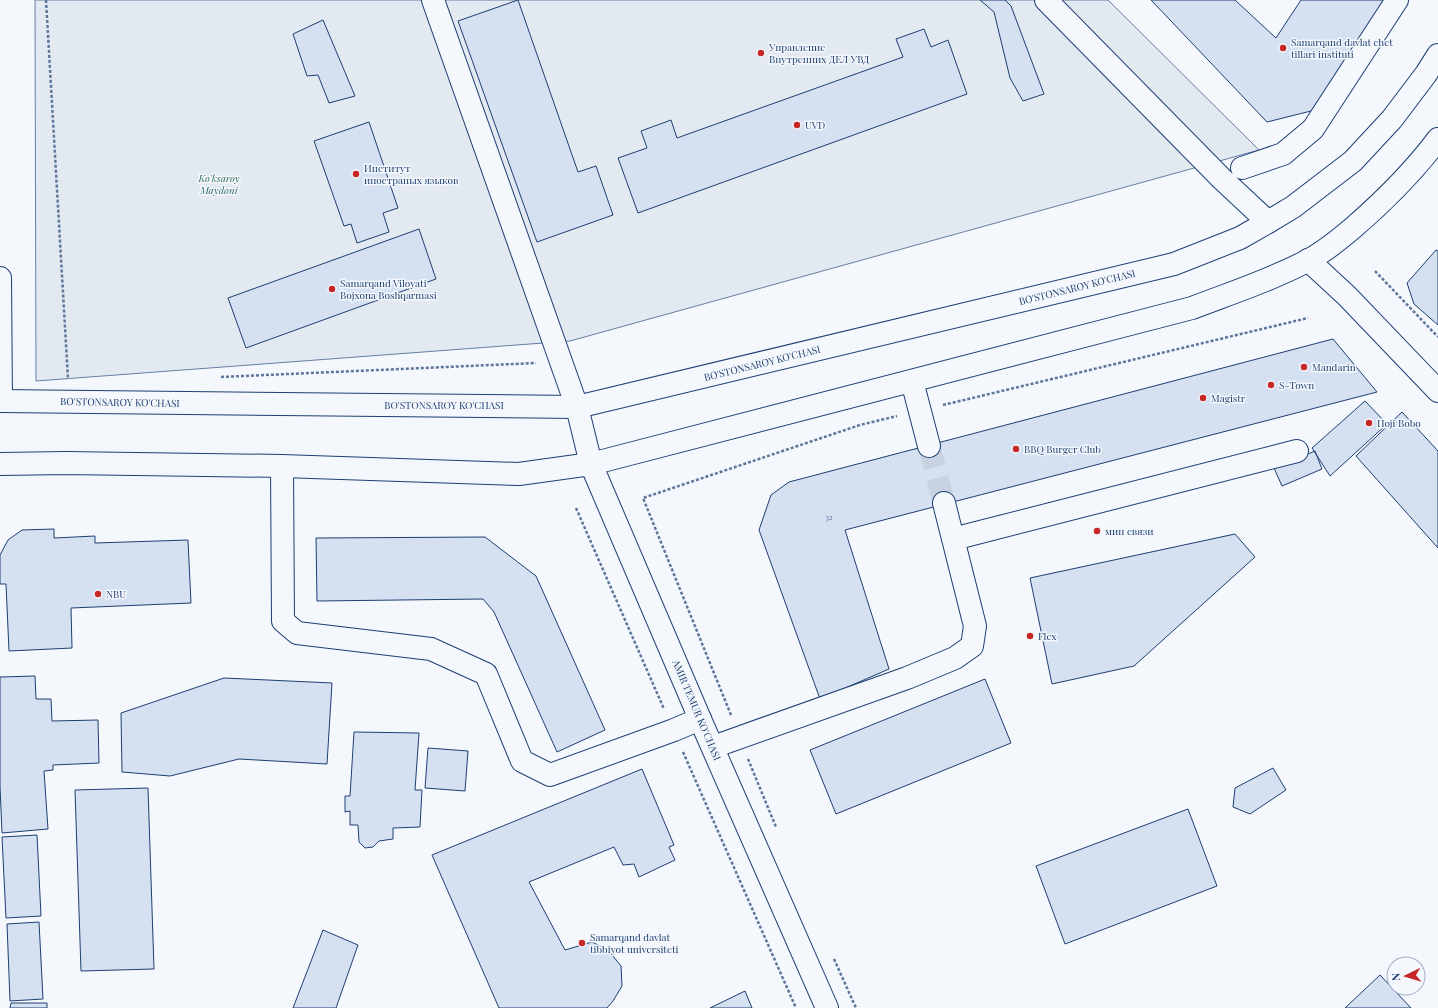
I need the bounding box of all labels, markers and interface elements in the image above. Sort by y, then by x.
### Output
place label: Samarqand davlat chet tillari instituti [1291,35,1393,61]
place label: Управление Внутренних ДЕЛ УВД [768,40,870,66]
marker: Samarqand davlat chet tillari instituti [1278,43,1288,53]
marker: Управление Внутренних ДЕЛ УВД [756,48,766,58]
place label: UVD [805,118,825,132]
marker: UVD [792,120,802,130]
place label: Институт иностраных языков [364,161,459,187]
marker: Институт иностраных языков [351,169,361,179]
park label: Ko'ksaroy Maydoni [197,171,240,197]
street label: BO'STONSAROY KO'CHASI [1017,266,1137,308]
place label: Samarqand Viloyati Bojxona Boshqarmasi [340,276,437,302]
marker: Samarqand Viloyati Bojxona Boshqarmasi [327,284,337,294]
street label: BO'STONSAROY KO'CHASI [702,342,822,384]
place label: Mandarin [1312,360,1356,374]
marker: Mandarin [1299,362,1309,372]
place label: S-Town [1279,378,1314,392]
marker: S-Town [1266,380,1276,390]
place label: Magistr [1211,391,1246,405]
marker: Magistr [1198,393,1208,403]
street label: BO'STONSAROY KO'CHASI [60,394,180,410]
street label: BO'STONSAROY KO'CHASI [384,398,504,412]
place label: Hoji Bobo [1377,416,1421,430]
marker: Hoji Bobo [1364,418,1374,428]
place label: BBQ Burger Club [1024,442,1101,456]
marker: BBQ Burger Club [1011,444,1021,454]
house number: 32 [825,511,833,522]
place label: мин связи [1105,524,1154,538]
marker: мин связи [1092,526,1102,536]
place label: NBU [106,587,126,601]
marker: NBU [93,589,103,599]
place label: Flex [1038,629,1057,643]
marker: Flex [1025,631,1035,641]
street label: AMIR TEMUR KO'CHASI [669,656,725,763]
place label: Samarqand davlat tibbiyot universiteti [590,930,679,956]
marker: Samarqand davlat tibbiyot universiteti [577,938,587,948]
north arrow [1386,956,1426,996]
text: N [1388,972,1403,982]

